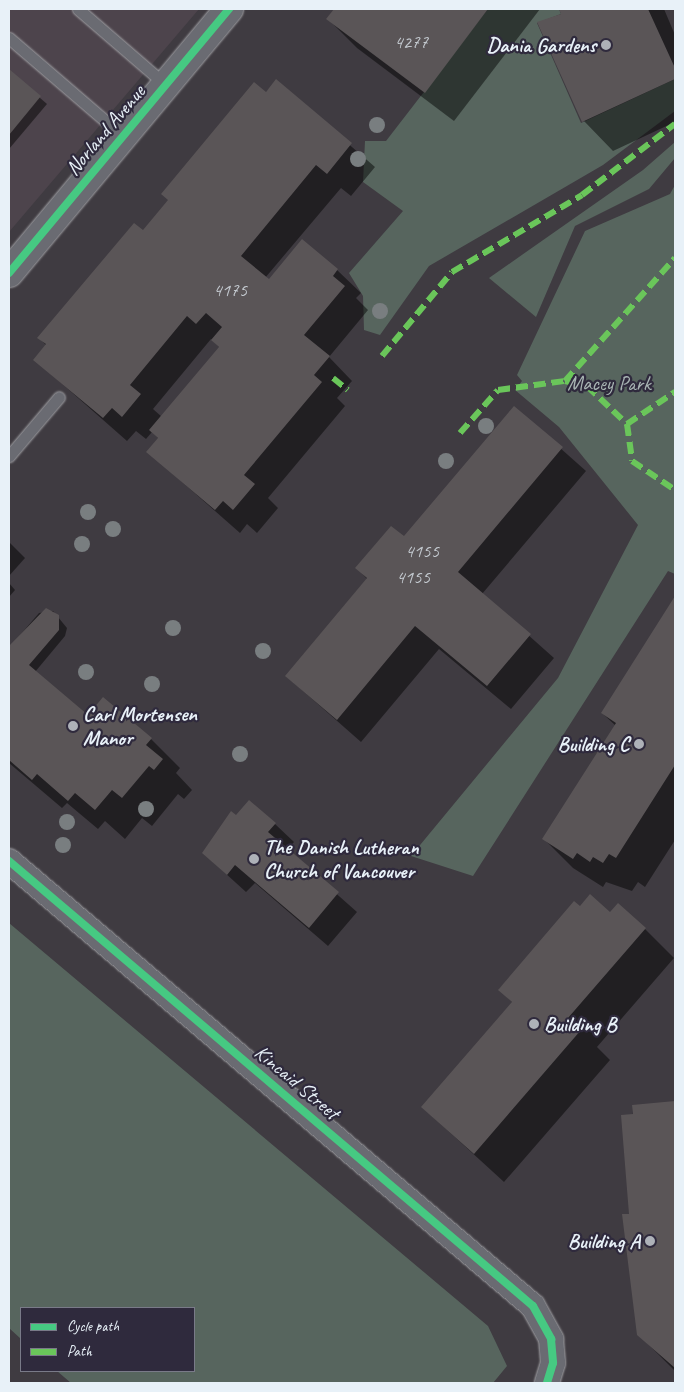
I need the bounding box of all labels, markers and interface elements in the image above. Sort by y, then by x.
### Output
house number: 4277 [394,32,428,54]
place label: Dania Gardens [487,32,596,58]
marker: Dania Gardens [600,39,612,51]
street label: Norland Avenue [60,80,150,180]
house number: 4175 [213,280,247,302]
park label: Macey Park [567,370,651,396]
house number: 4155 [405,541,439,563]
house number: 4155 [396,567,430,589]
place label: Carl Mortensen Manor [83,701,197,751]
marker: Carl Mortensen Manor [67,720,79,732]
place label: Building C [557,731,629,757]
marker: Building C [633,738,645,750]
place label: The Danish Lutheran Church of Vancouver [264,834,419,884]
marker: The Danish Lutheran Church of Vancouver [248,853,260,865]
place label: Building B [544,1011,617,1037]
marker: Building B [528,1018,540,1030]
street label: Kincaid Street [250,1039,344,1125]
place label: Building A [568,1228,640,1254]
marker: Building A [644,1235,656,1247]
legend [20,1307,195,1372]
text: Cycle path [67,1317,119,1336]
text: Path [67,1342,92,1361]

